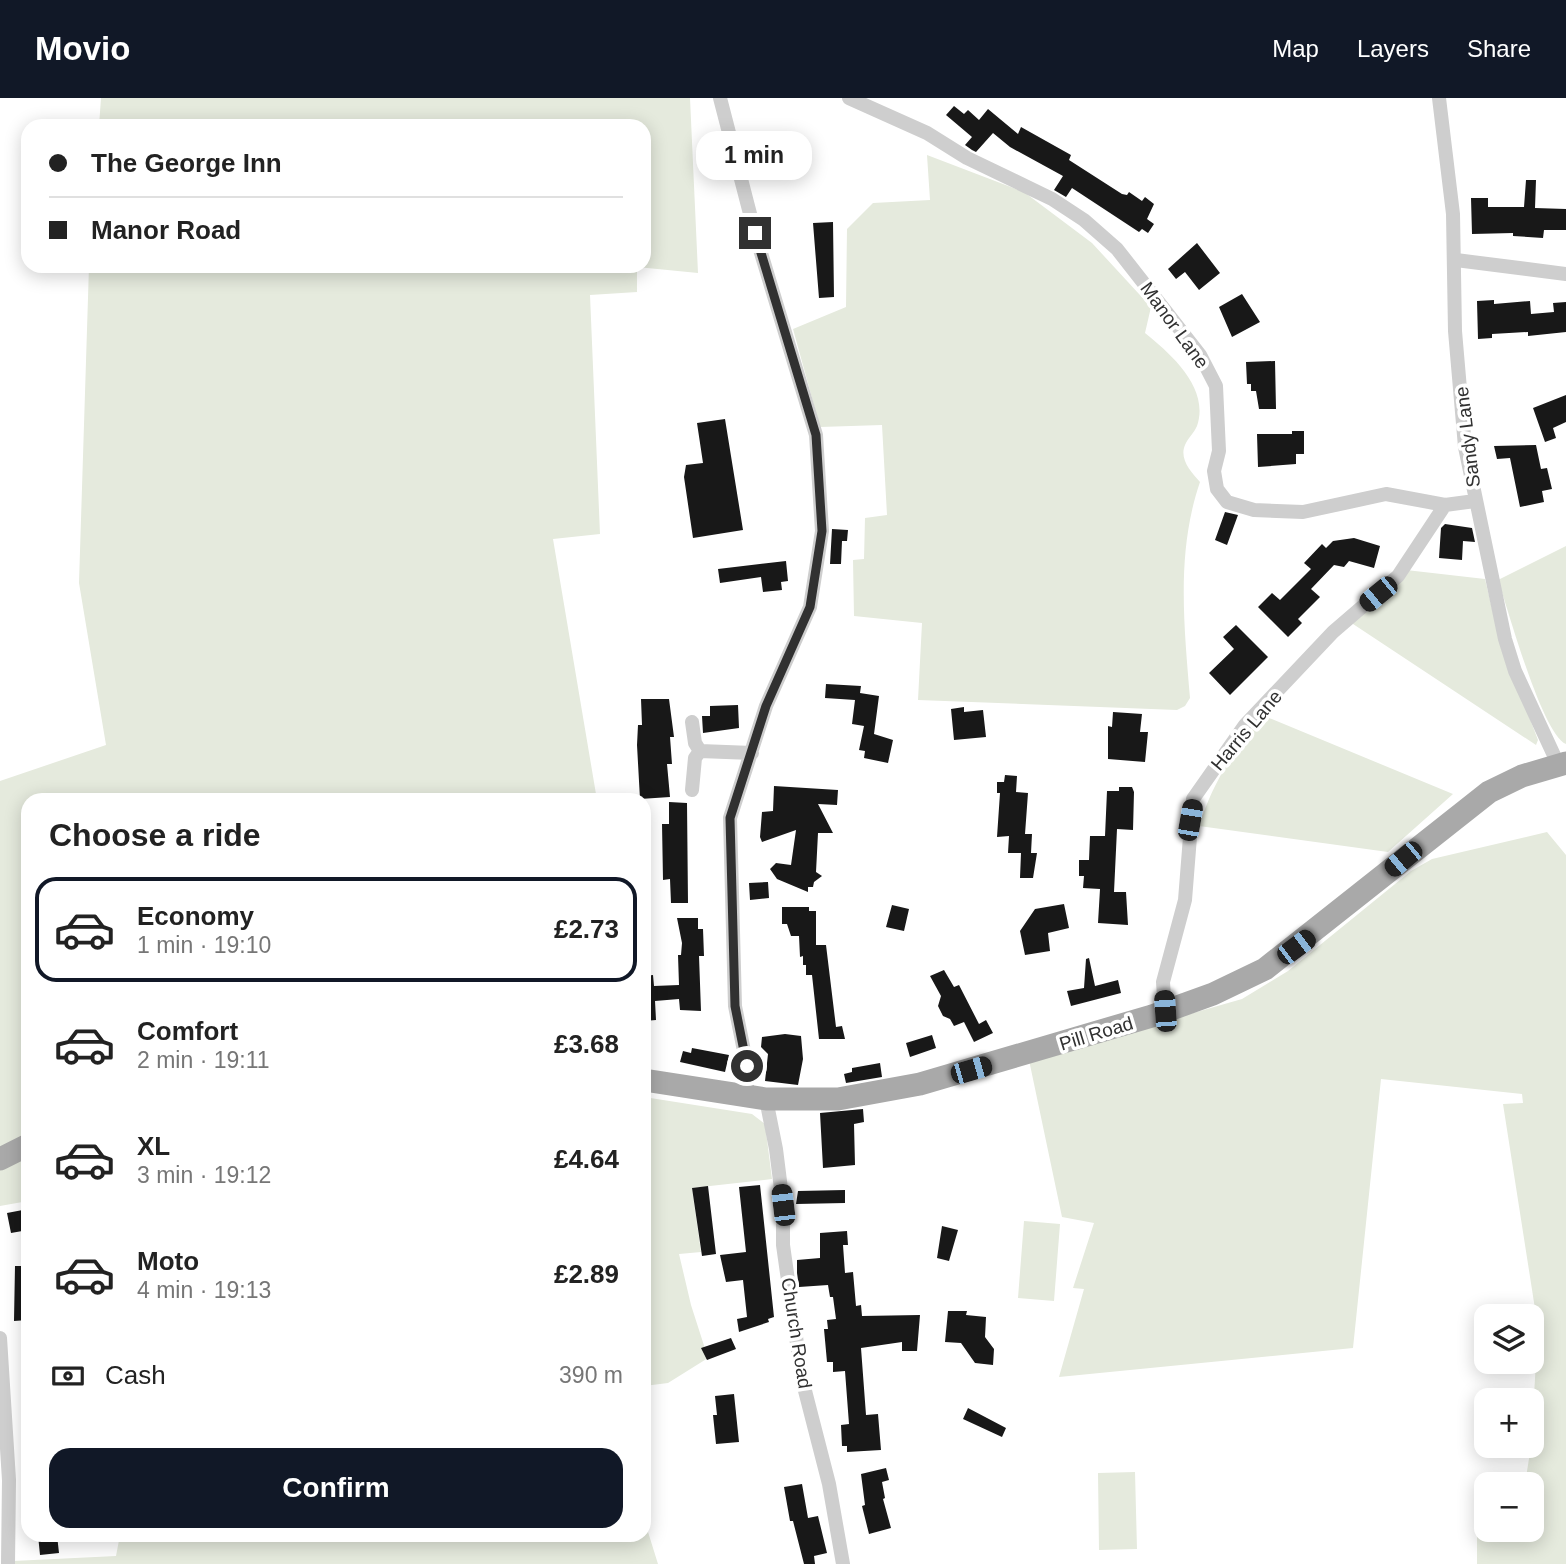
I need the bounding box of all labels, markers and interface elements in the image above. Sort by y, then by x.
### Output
text: Movio [35,30,130,67]
text: Map [1272,35,1319,62]
text: Layers [1357,35,1429,62]
text: Share [1467,35,1531,62]
callout: 1 min [697,131,813,180]
text: 1 min [724,142,784,168]
text: The George Inn [91,148,282,178]
text: Manor Road [91,215,241,245]
route end [739,217,771,249]
street label: Manor Lane [1136,278,1213,372]
street label: Sandy Lane [1451,385,1484,489]
car [1356,573,1401,615]
street label: Harris Lane [1207,686,1286,775]
car [1177,797,1204,843]
text: Choose a ride [49,817,261,853]
car [1381,837,1426,881]
icon: car [53,898,116,961]
text: Economy [137,901,254,931]
text: £2.73 [554,914,619,944]
car [1273,926,1320,968]
text: 1 min · 19:10 [137,932,271,958]
car [1154,989,1177,1033]
street label: Pill Road [1057,1012,1136,1055]
icon: car [53,1013,116,1076]
text: Comfort [137,1016,238,1046]
text: £3.68 [554,1029,619,1059]
text: 2 min · 19:11 [137,1047,270,1073]
route start [731,1050,763,1082]
car [948,1054,995,1086]
icon: car [53,1128,116,1191]
text: XL [137,1131,170,1161]
text: £4.64 [554,1144,619,1174]
text: 3 min · 19:12 [137,1162,271,1188]
car [771,1183,796,1227]
icon: car [53,1243,116,1306]
text: Moto [137,1246,199,1276]
text: £2.89 [554,1259,619,1289]
street label: Church Road [777,1276,816,1390]
text: 4 min · 19:13 [137,1277,271,1303]
map controls [1474,1304,1544,1542]
button: layers [1474,1304,1544,1374]
icon: cash [49,1357,87,1395]
text: Cash [105,1360,166,1390]
text: 390 m [559,1362,623,1388]
button: + [1474,1388,1544,1458]
button: Confirm [49,1448,623,1528]
button: − [1474,1472,1544,1542]

